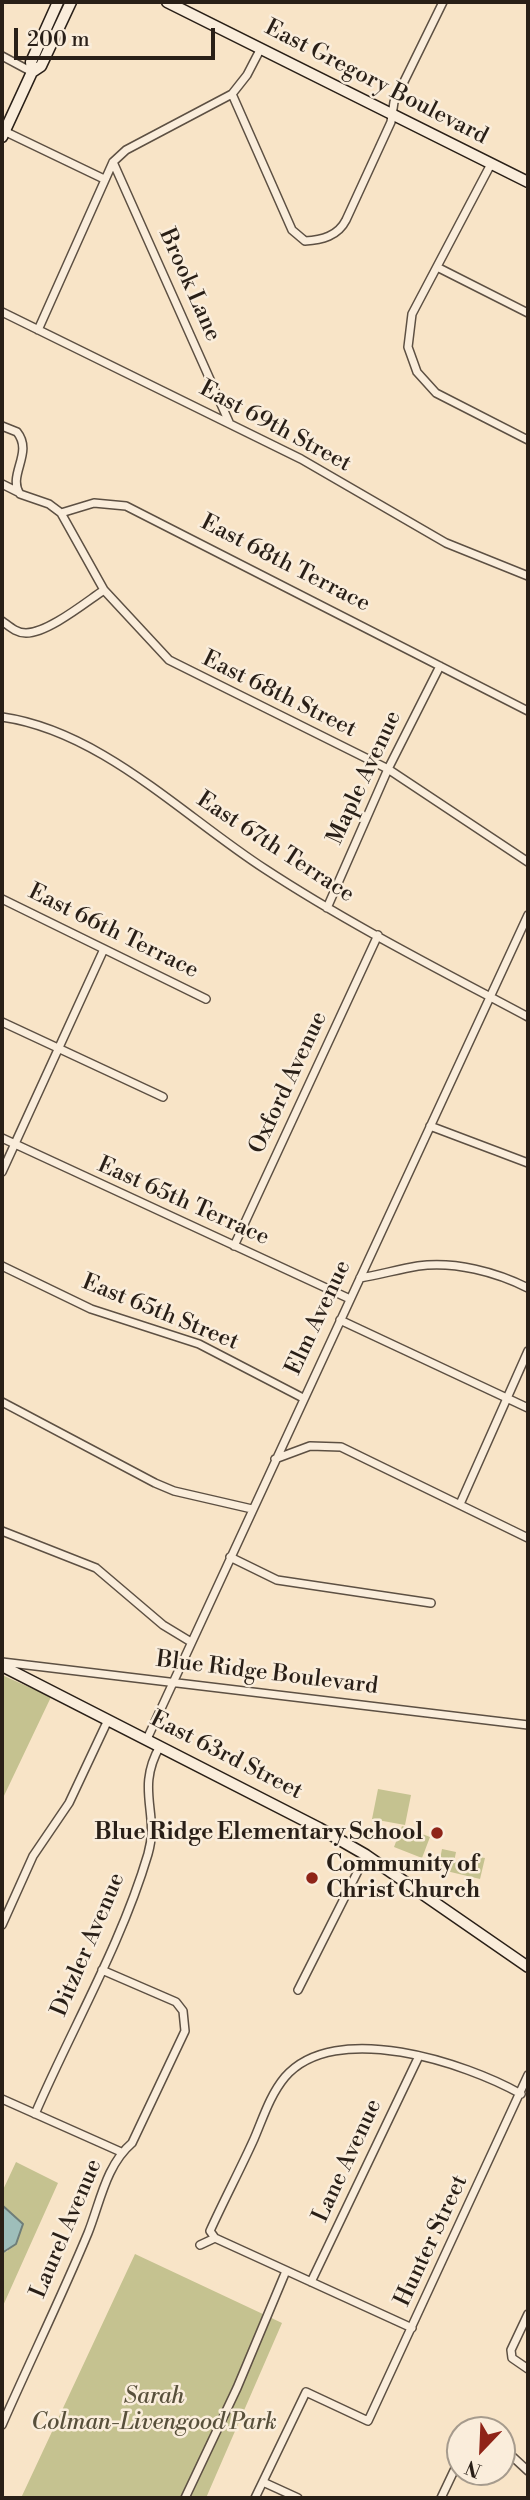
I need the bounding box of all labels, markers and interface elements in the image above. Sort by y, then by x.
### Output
scale bar [18,14,219,58]
street label: East Gregory Boulevard [260,15,492,151]
text: 200 m [27,27,90,53]
street label: Brook Lane [152,224,226,346]
street label: East 69th Street [194,375,356,479]
street label: East 68th Terrace [196,509,374,619]
street label: East 68th Street [197,646,361,744]
street label: Maple Avenue [322,707,408,849]
street label: East 67th Terrace [191,787,359,909]
street label: East 66th Terrace [23,879,203,985]
street label: Oxford Avenue [244,1007,334,1159]
street label: East 65th Terrace [93,1152,273,1252]
street label: Elm Avenue [280,1256,358,1380]
street label: East 65th Street [78,1269,242,1357]
street label: Blue Ridge Boulevard [154,1647,380,1701]
street label: East 63rd Street [145,1706,307,1806]
place label: Blue Ridge Elementary School [94,1819,423,1847]
marker: Blue Ridge Elementary School [429,1825,445,1841]
place label: Community of Christ Church [326,1851,480,1905]
street label: Ditzler Avenue [46,1869,132,2021]
marker: Community of Christ Church [304,1870,320,1886]
street label: Lane Avenue [307,2095,389,2227]
street label: Laurel Avenue [25,2155,109,2303]
street label: Hunter Street [389,2171,475,2311]
park label: Sarah Colman-Livengood Park [31,2383,277,2437]
north arrow [446,2416,516,2486]
text: N [462,2455,485,2482]

